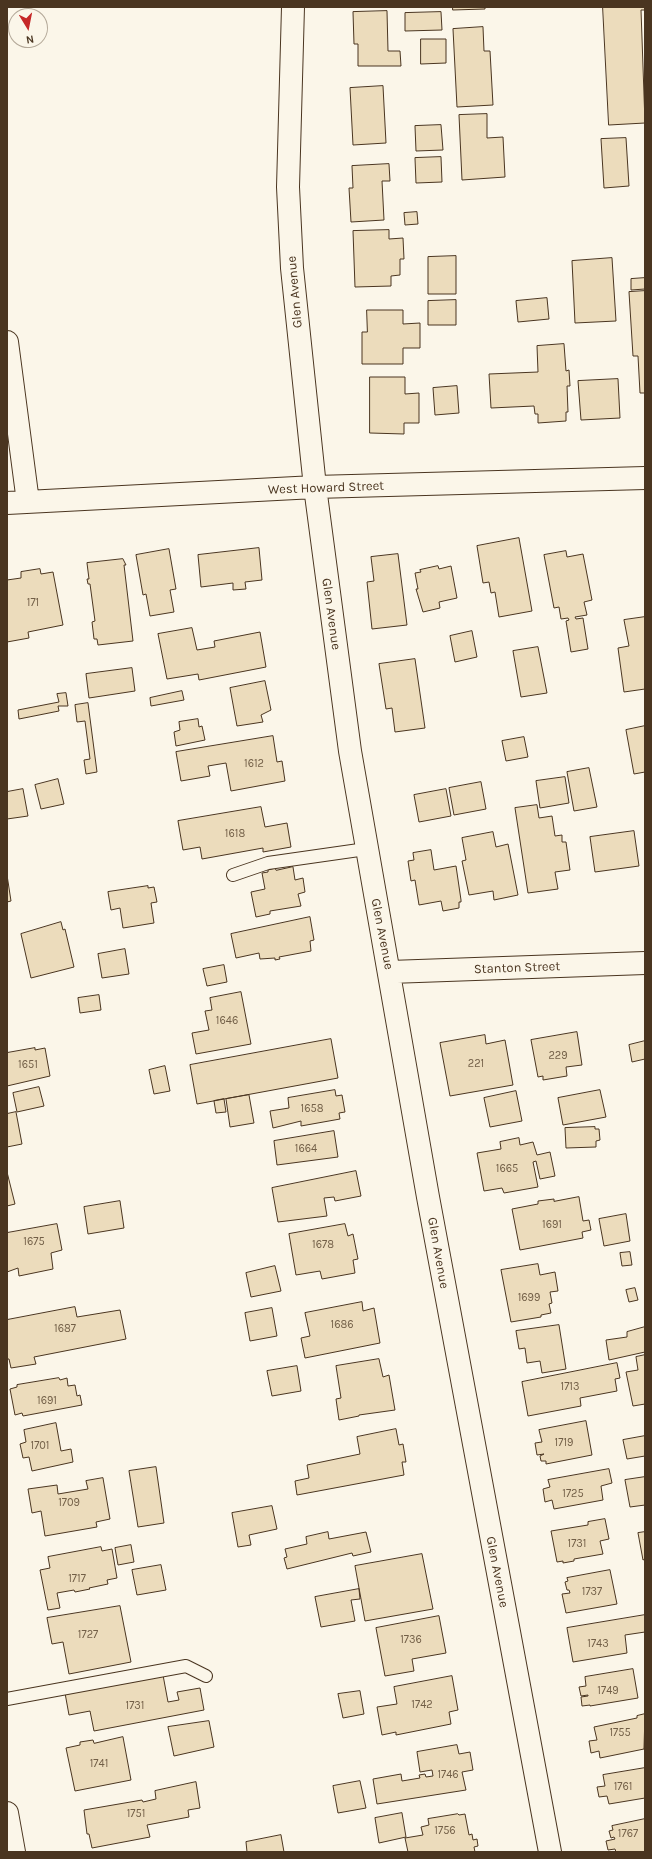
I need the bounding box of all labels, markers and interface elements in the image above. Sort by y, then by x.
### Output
north arrow [8,8,48,48]
text: N [25,32,35,46]
street label: Glen Avenue [284,255,306,329]
street label: West Howard Street [268,478,384,498]
street label: Glen Avenue [318,577,344,651]
house number: 171 [27,596,39,610]
house number: 1612 [244,757,264,771]
house number: 1618 [225,827,245,841]
street label: Glen Avenue [367,897,397,971]
street label: Stanton Street [474,959,560,977]
house number: 1646 [216,1014,238,1028]
house number: 229 [548,1049,568,1063]
house number: 221 [468,1057,484,1071]
house number: 1651 [18,1058,38,1072]
house number: 1658 [301,1102,323,1116]
house number: 1664 [295,1142,317,1156]
house number: 1665 [496,1162,518,1176]
street label: Glen Avenue [424,1216,452,1290]
house number: 1691 [542,1218,562,1232]
house number: 1675 [23,1235,45,1249]
house number: 1678 [312,1238,334,1252]
house number: 1699 [518,1291,540,1305]
house number: 1686 [331,1318,353,1332]
house number: 1687 [54,1322,76,1336]
house number: 1713 [561,1380,579,1394]
house number: 1691 [37,1394,57,1408]
house number: 1719 [555,1436,573,1450]
house number: 1701 [31,1439,49,1453]
house number: 1725 [562,1487,584,1501]
house number: 1709 [58,1496,80,1510]
street label: Glen Avenue [482,1535,512,1609]
house number: 1731 [568,1537,586,1551]
house number: 1717 [68,1572,86,1586]
house number: 1737 [582,1585,602,1599]
house number: 1727 [78,1628,98,1642]
house number: 1736 [400,1633,422,1647]
house number: 1743 [587,1637,609,1651]
house number: 1749 [597,1684,619,1698]
house number: 1742 [411,1698,433,1712]
house number: 1731 [126,1699,144,1713]
house number: 1755 [609,1726,631,1740]
house number: 1741 [90,1757,108,1771]
house number: 1746 [437,1768,459,1782]
house number: 1761 [614,1780,632,1794]
house number: 1751 [127,1807,145,1821]
house number: 1756 [434,1824,456,1838]
house number: 1767 [618,1827,638,1841]

